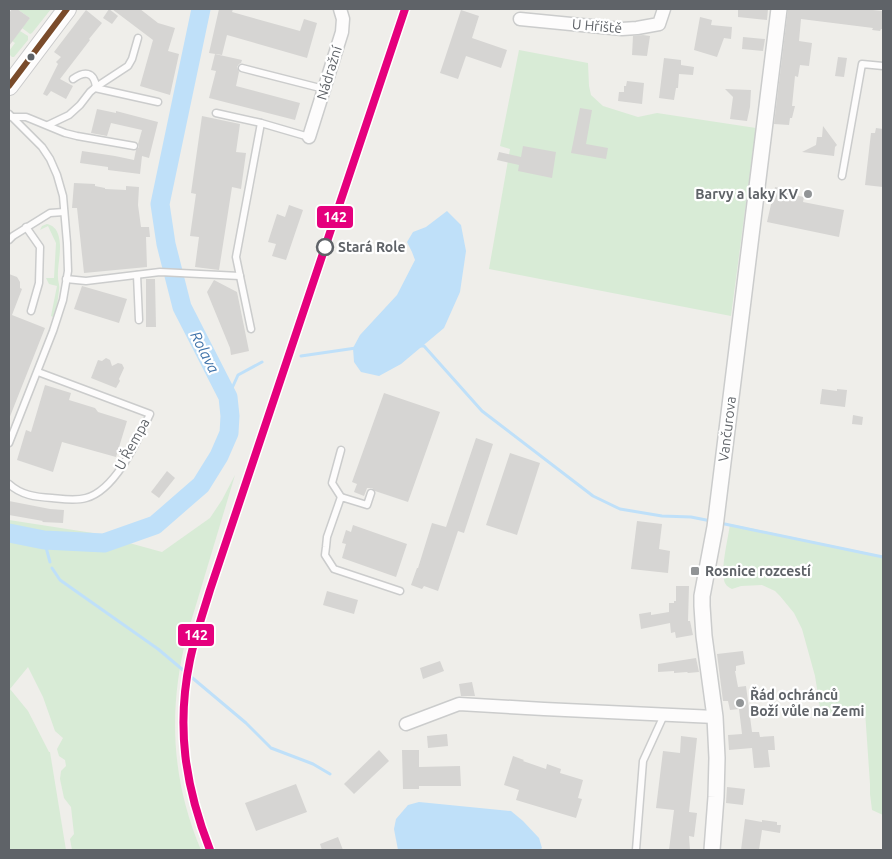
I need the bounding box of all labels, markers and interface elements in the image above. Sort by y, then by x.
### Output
street label: U Hřiště [571,16,623,36]
street label: Nádražní [313,43,345,102]
unlabelled marker [26,52,36,62]
place label: Barvy a laky KV [695,186,798,202]
marker: Barvy a laky KV [802,188,814,200]
line badge: 142 [316,205,354,229]
text: 142 [323,209,347,225]
marker: Stará Role [316,238,334,256]
place label: Stará Role [338,239,406,255]
water label: Rolava [187,328,223,376]
street label: Vančurova [715,395,739,463]
street label: U Řempa [110,415,153,473]
place label: Rosnice rozcestí [705,563,811,579]
marker: Rosnice rozcestí [689,565,701,577]
line badge: 142 [177,623,215,647]
text: 142 [184,627,208,643]
place label: Řád ochránců Boží vůle na Zemi [750,686,864,719]
marker: Řád ochránců Boží vůle na Zemi [734,697,746,709]

